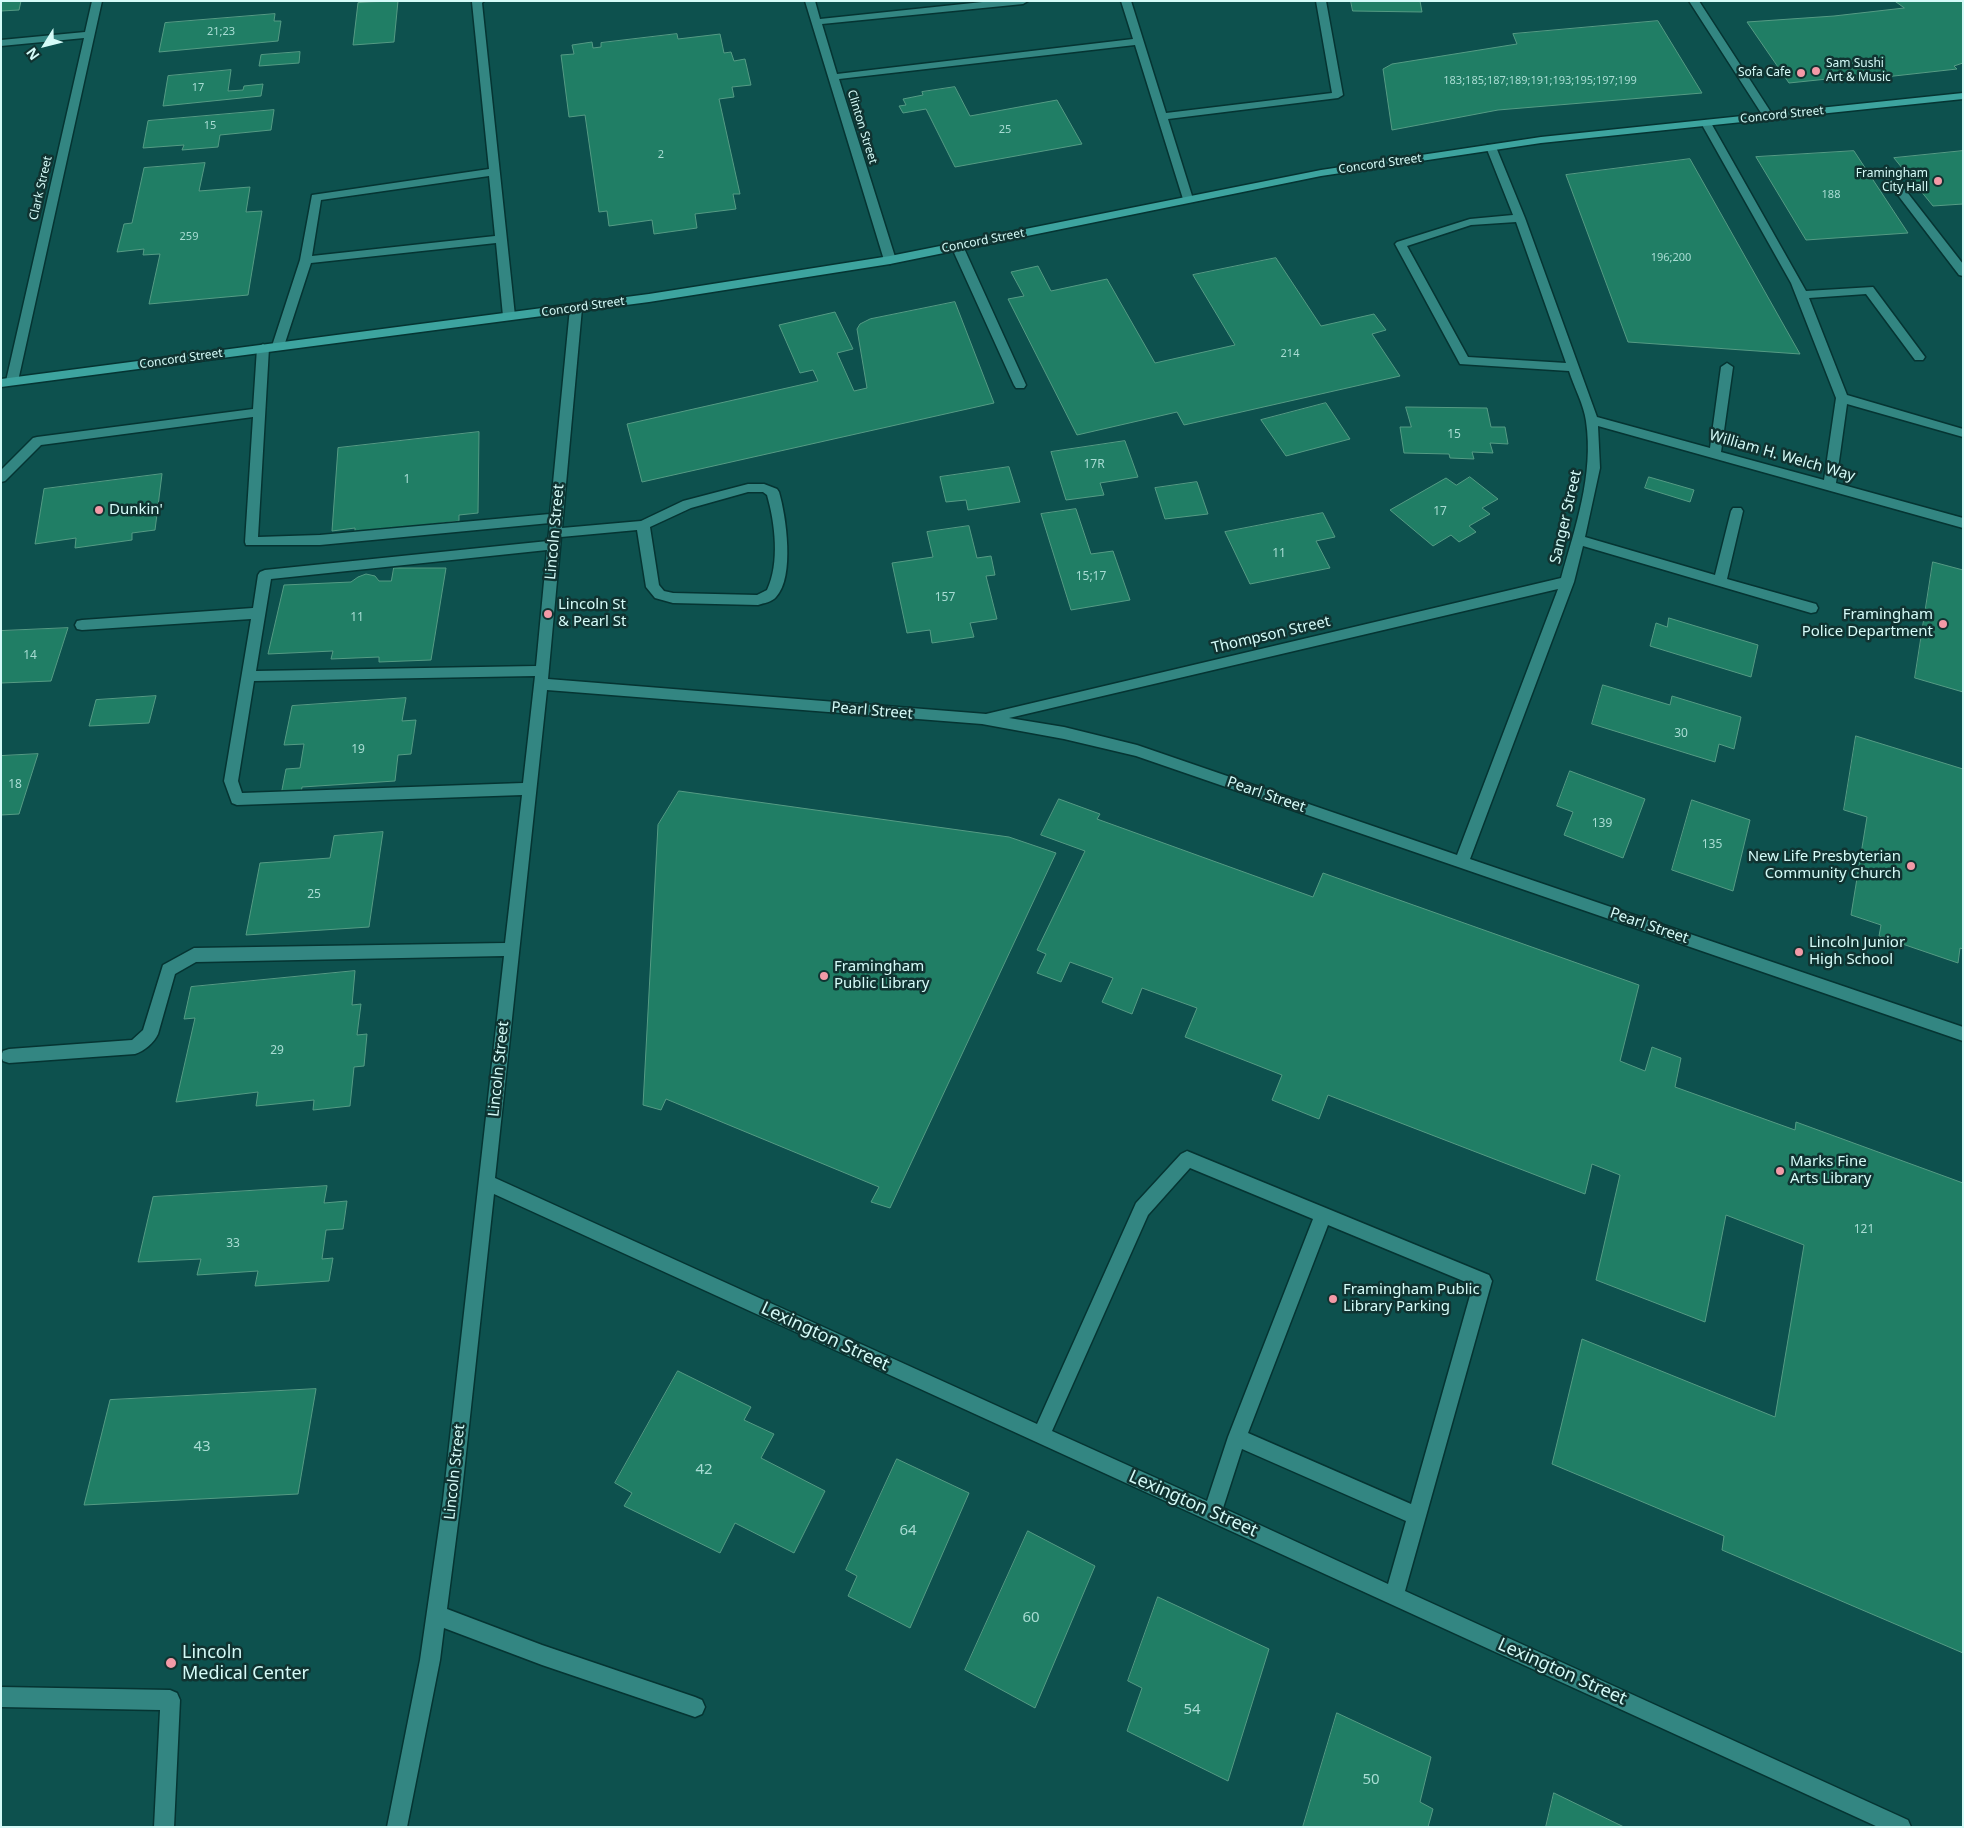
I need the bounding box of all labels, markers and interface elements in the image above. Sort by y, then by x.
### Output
north arrow [20,20,70,70]
house number: 21;23 [207,25,235,39]
text: N [21,44,43,64]
place label: Sam Sushi Art & Music [1826,57,1891,85]
marker: Sam Sushi Art & Music [1810,65,1822,77]
place label: Sofa Cafe [1738,66,1791,80]
marker: Sofa Cafe [1795,67,1807,79]
house number: 183;185;187;189;191;193;195;197;199 [1443,74,1637,88]
house number: 17 [192,81,204,95]
street label: Clinton Street [844,88,880,166]
street label: Concord Street [1739,103,1825,127]
house number: 15 [204,119,216,133]
house number: 25 [999,123,1011,137]
house number: 2 [658,148,664,162]
street label: Concord Street [1337,151,1423,177]
street label: Clark Street [27,155,55,221]
place label: Framingham City Hall [1856,167,1928,195]
marker: Framingham City Hall [1932,175,1944,187]
house number: 188 [1822,188,1840,202]
street label: Concord Street [940,226,1026,256]
house number: 259 [180,230,198,244]
house number: 196;200 [1651,251,1691,265]
street label: Concord Street [540,294,626,320]
street label: Concord Street [138,346,224,372]
house number: 214 [1281,347,1299,361]
street label: William H. Welch Way [1707,427,1857,485]
house number: 15 [1447,428,1461,442]
house number: 17R [1083,458,1105,472]
street label: Sanger Street [1546,468,1586,566]
house number: 1 [404,473,410,487]
street label: Lincoln Street [542,483,568,581]
place label: Dunkin' [109,501,163,519]
marker: Dunkin' [93,504,105,516]
house number: 17 [1433,505,1447,519]
house number: 11 [1272,547,1286,561]
house number: 15;17 [1076,570,1106,584]
house number: 157 [935,591,955,605]
place label: Lincoln St & Pearl St [558,596,626,631]
place label: Framingham Police Department [1802,606,1933,641]
marker: Lincoln St & Pearl St [542,608,554,620]
house number: 11 [350,611,364,625]
street label: Thompson Street [1210,613,1332,657]
marker: Framingham Police Department [1937,618,1949,630]
house number: 14 [23,649,37,663]
street label: Pearl Street [830,698,914,724]
house number: 30 [1674,727,1688,741]
house number: 19 [351,743,365,757]
street label: Pearl Street [1224,773,1308,817]
house number: 18 [8,778,22,792]
house number: 139 [1592,817,1612,831]
house number: 135 [1702,838,1722,852]
place label: New Life Presbyterian Community Church [1748,848,1901,883]
marker: New Life Presbyterian Community Church [1905,860,1917,872]
house number: 25 [307,888,321,902]
street label: Pearl Street [1607,904,1691,948]
place label: Lincoln Junior High School [1809,934,1905,969]
marker: Lincoln Junior High School [1793,946,1805,958]
place label: Framingham Public Library [834,958,930,993]
marker: Framingham Public Library [818,970,830,982]
street label: Lincoln Street [485,1020,513,1118]
house number: 29 [270,1044,284,1058]
place label: Marks Fine Arts Library [1790,1153,1871,1188]
marker: Marks Fine Arts Library [1774,1165,1786,1177]
house number: 121 [1854,1223,1874,1237]
house number: 33 [226,1237,240,1251]
place label: Framingham Public Library Parking [1343,1281,1480,1316]
marker: Framingham Public Library Parking [1327,1293,1339,1305]
street label: Lexington Street [757,1298,893,1376]
street label: Lincoln Street [441,1423,469,1521]
house number: 43 [193,1438,211,1456]
house number: 42 [695,1461,713,1479]
street label: Lexington Street [1125,1466,1261,1542]
house number: 64 [899,1522,917,1540]
house number: 60 [1022,1609,1040,1627]
street label: Lexington Street [1494,1634,1630,1710]
place label: Lincoln Medical Center [182,1642,309,1685]
marker: Lincoln Medical Center [164,1656,178,1670]
house number: 54 [1183,1701,1201,1719]
house number: 50 [1362,1771,1380,1789]

